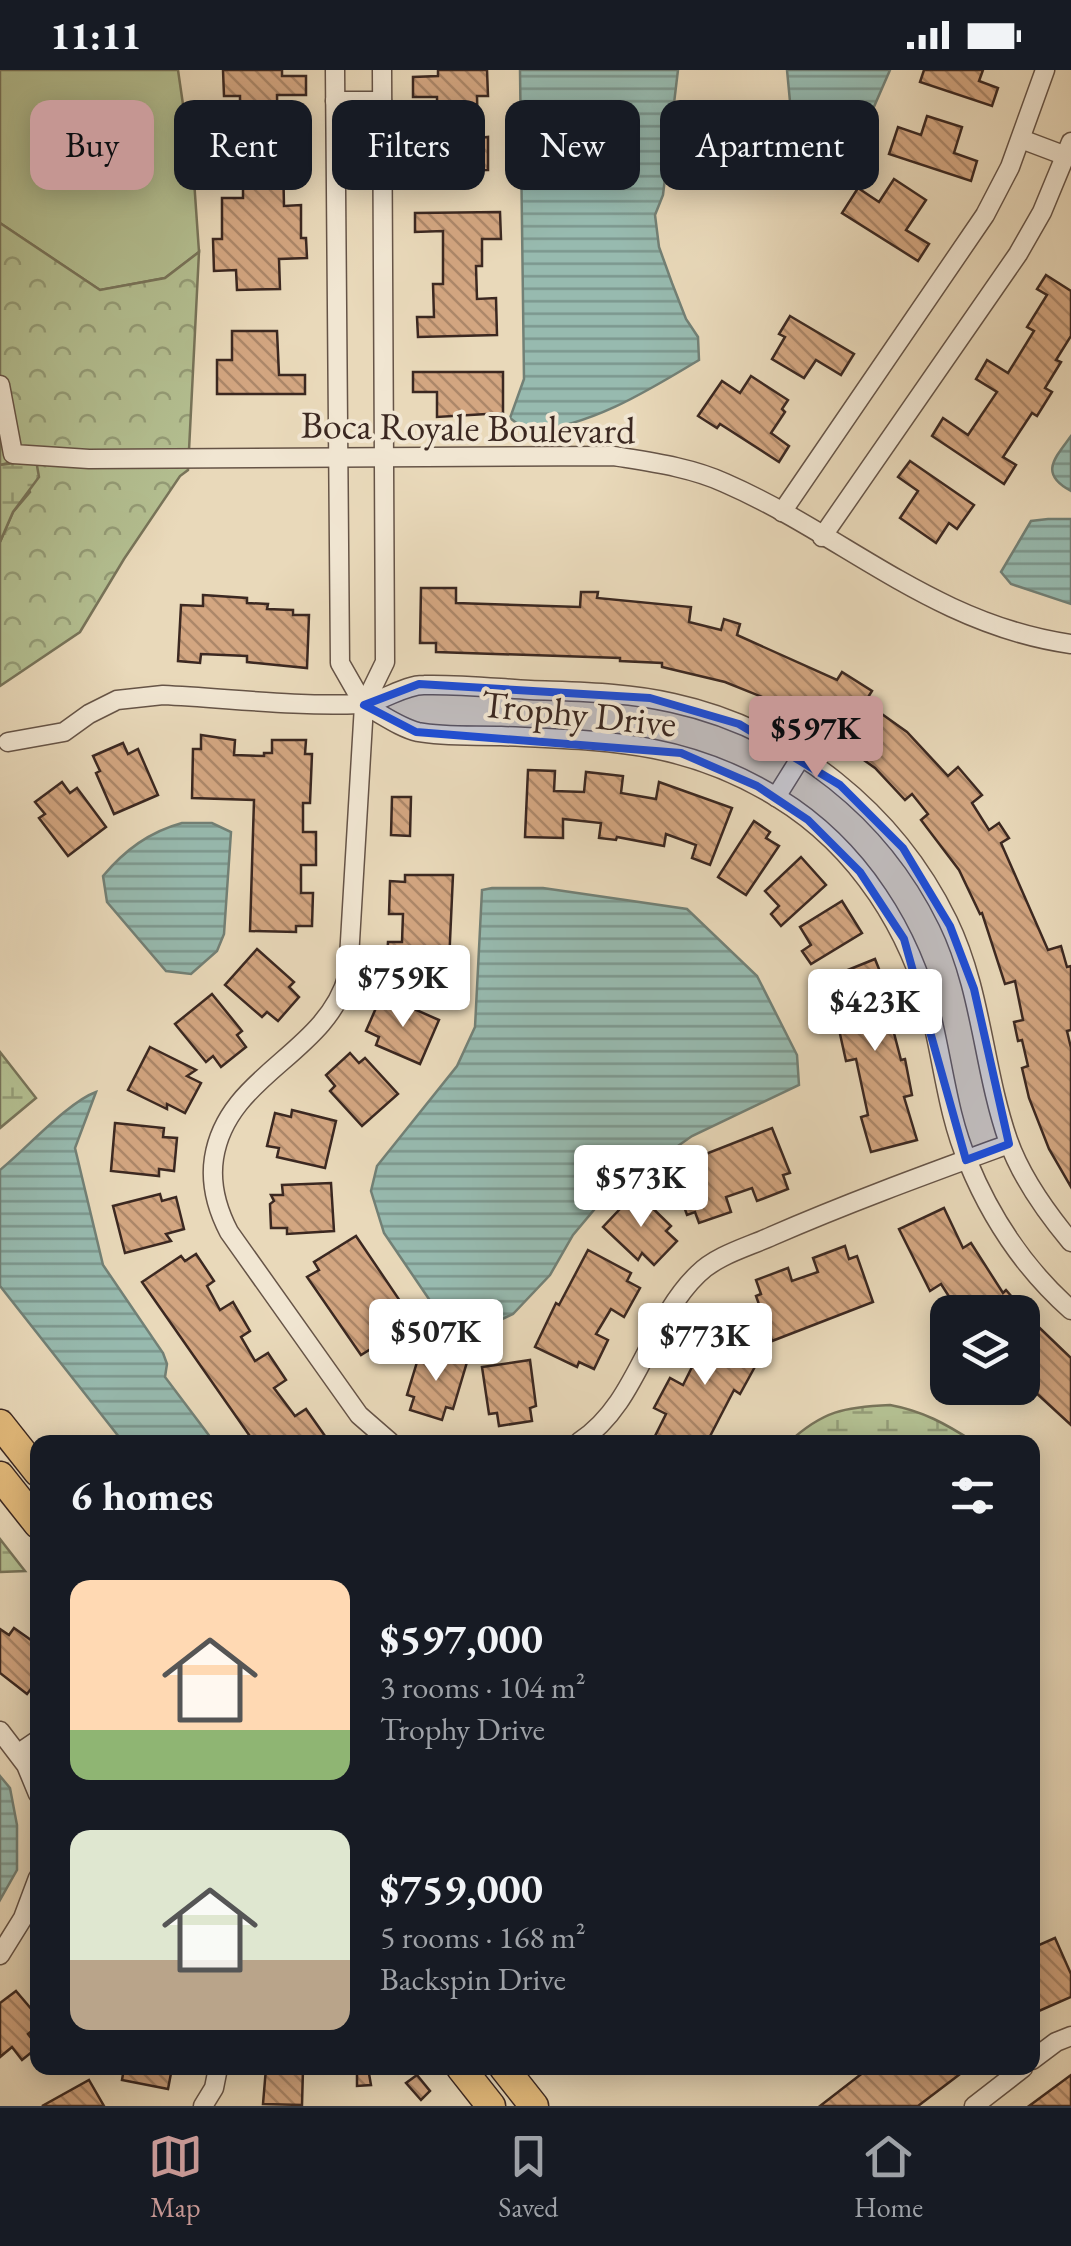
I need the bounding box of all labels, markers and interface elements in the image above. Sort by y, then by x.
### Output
text: 11:11 [50,11,141,60]
chip: Buy [30,100,154,190]
chip: Rent [174,100,312,190]
chip: Filters [332,100,485,190]
chip: New [505,100,640,190]
chip: Apartment [660,100,879,190]
street label: Boca Royale Boulevard [300,400,637,454]
street label: Trophy Drive [479,678,679,748]
pin: $597K [746,696,886,781]
text: $597K [771,707,861,749]
pin: $759K [333,945,473,1030]
text: $759K [358,956,448,998]
pin: $423K [805,969,945,1054]
text: $423K [830,980,920,1022]
pin: $573K [571,1145,711,1230]
text: $573K [596,1156,686,1198]
map controls [930,1295,1040,1405]
button: layers [930,1295,1040,1405]
pin: $507K [366,1299,506,1384]
pin: $773K [635,1303,775,1388]
text: $507K [391,1310,481,1352]
text: $773K [660,1314,750,1356]
text: 6 homes [70,1468,213,1523]
icon: filters [945,1468,1000,1523]
text: $597,000 [380,1611,543,1666]
icon: home [150,1620,270,1740]
text: 3 rooms · 104 m² [380,1666,586,1708]
text: Trophy Drive [380,1708,545,1750]
text: $759,000 [380,1861,543,1916]
icon: home [150,1870,270,1990]
text: 5 rooms · 168 m² [380,1916,586,1958]
text: Backspin Drive [380,1958,566,2000]
tab: Map [148,2129,203,2225]
tab: Saved [498,2129,558,2225]
tab: Home [854,2129,923,2225]

